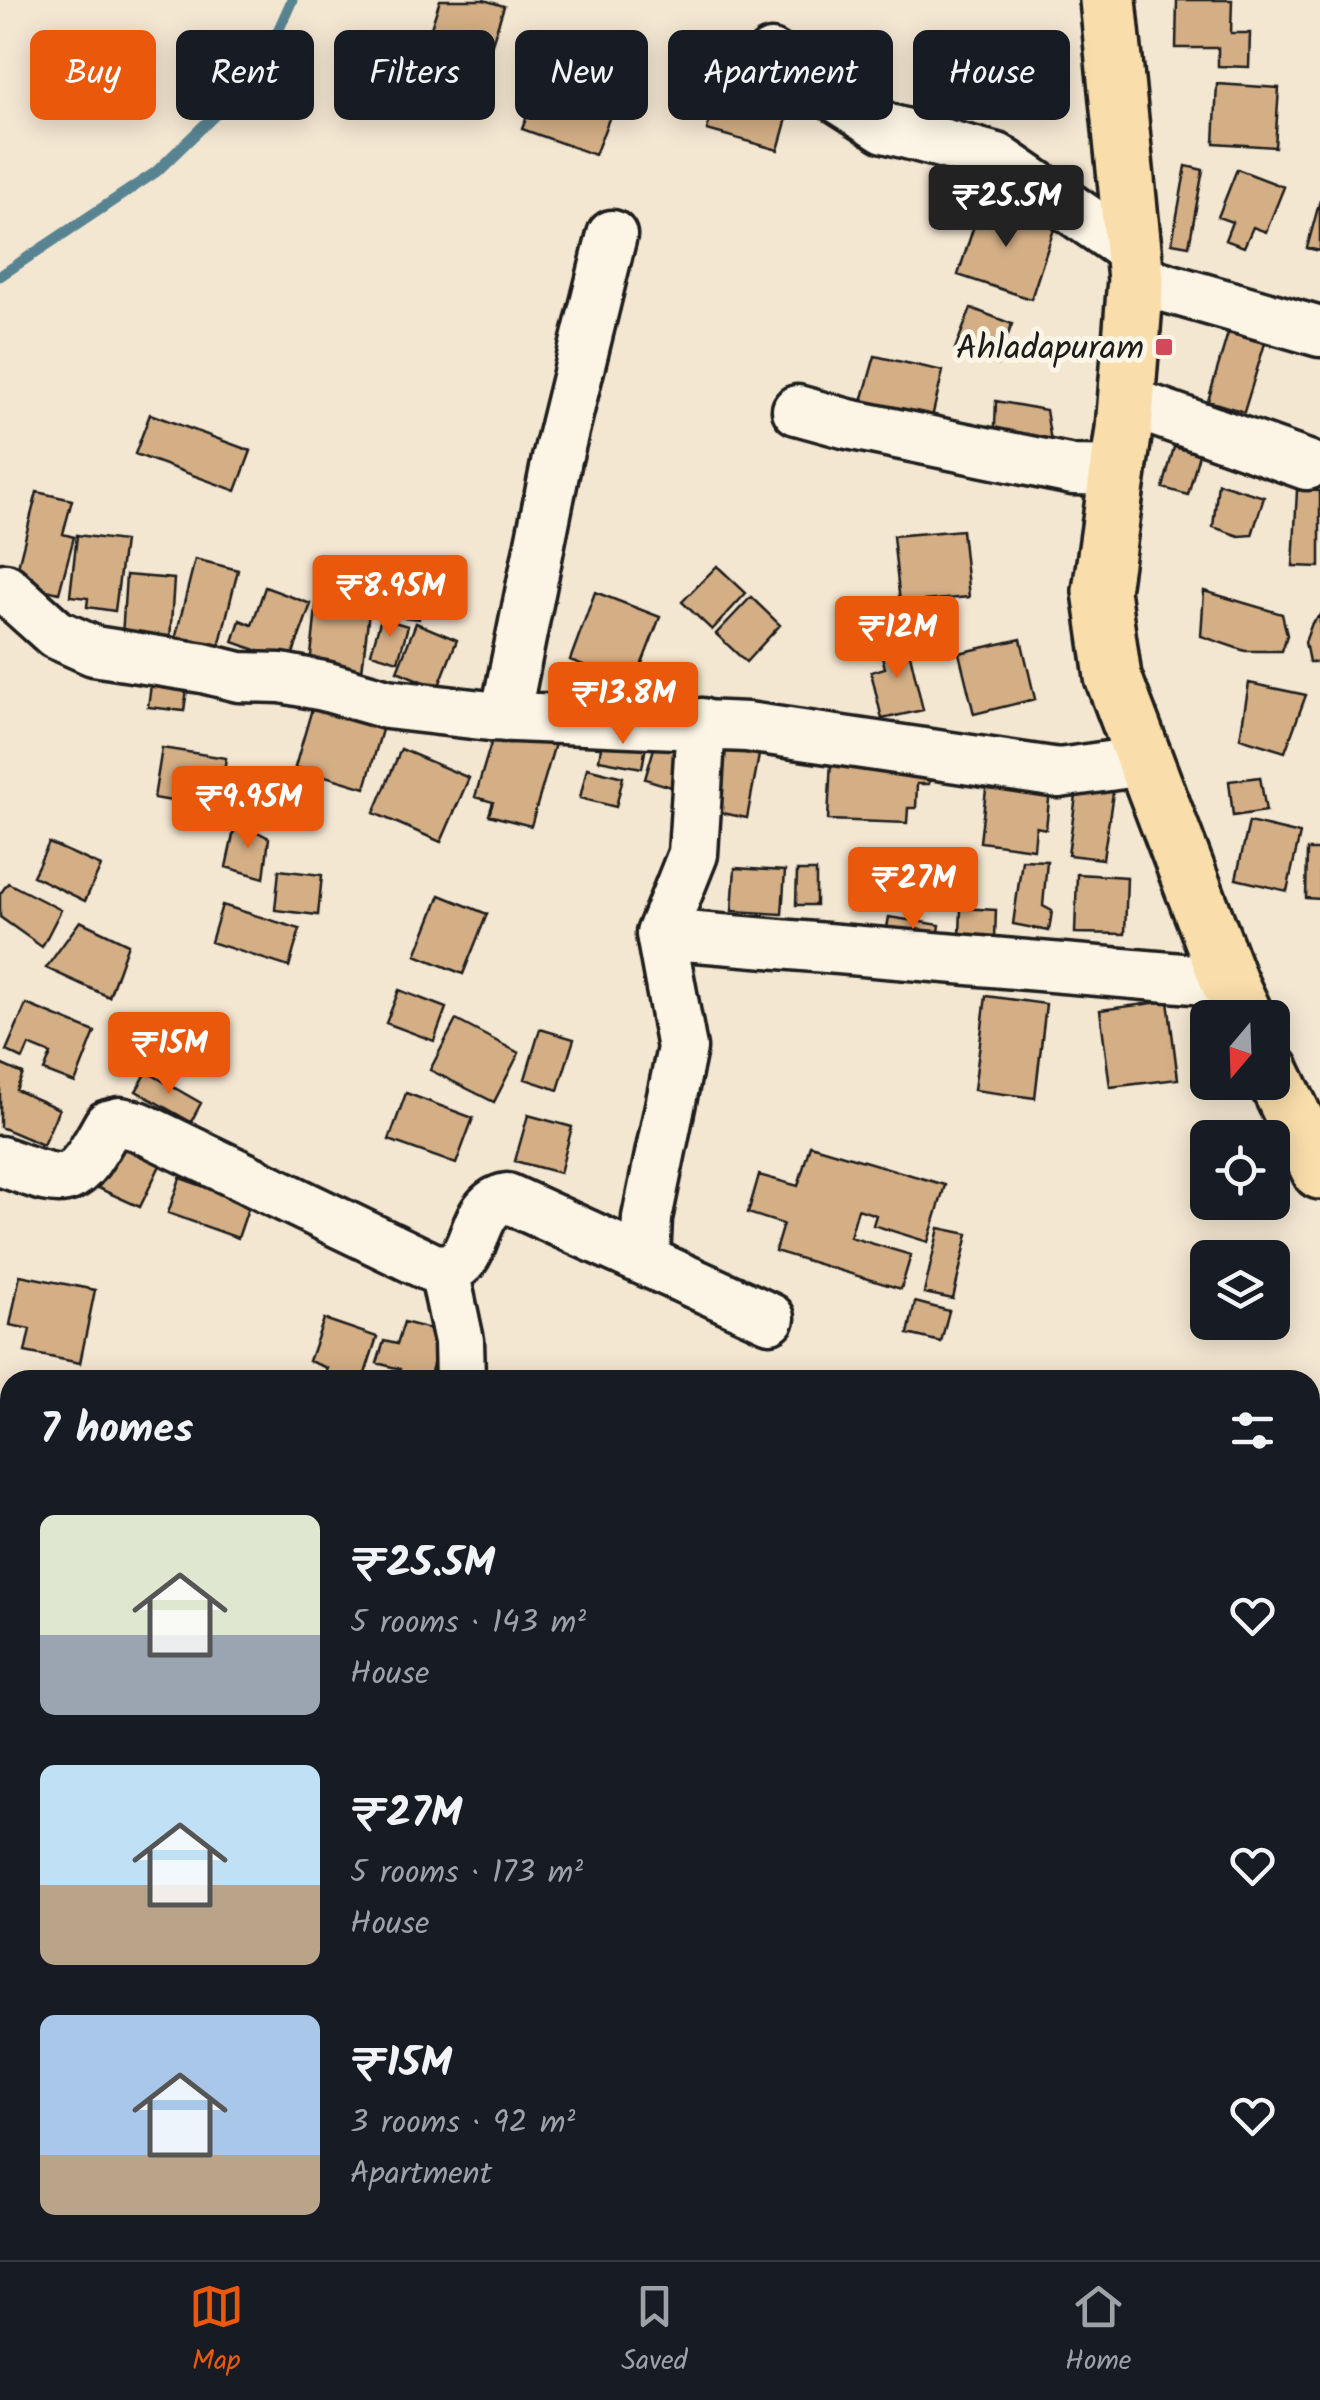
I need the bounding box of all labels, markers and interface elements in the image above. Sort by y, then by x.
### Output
chip: Buy [30,30,156,120]
chip: Rent [176,30,314,120]
chip: Filters [334,30,495,120]
chip: New [515,30,648,120]
chip: Apartment [668,30,893,120]
chip: House [913,30,1070,120]
pin: ₹25.5M [925,165,1087,250]
text: ₹25.5M [951,172,1061,223]
place label: Ahladapuram [956,322,1144,378]
marker: Ahladapuram [1153,336,1175,358]
pin: ₹8.95M [309,555,471,640]
text: ₹8.95M [335,562,445,613]
pin: ₹12M [838,596,956,681]
text: ₹12M [857,603,937,654]
pin: ₹13.8M [542,662,704,747]
text: ₹13.8M [570,669,676,720]
pin: ₹9.95M [167,766,329,851]
text: ₹9.95M [194,773,302,824]
pin: ₹27M [854,847,972,932]
text: ₹27M [870,854,956,905]
north arrow [1190,1000,1290,1100]
map controls [1190,1000,1290,1340]
pin: ₹15M [110,1012,228,1097]
text: ₹15M [130,1019,208,1070]
button: locate [1190,1120,1290,1220]
button: layers [1190,1240,1290,1340]
text: 7 homes [40,1397,193,1464]
icon: filters [1225,1403,1280,1458]
text: ₹25.5M [350,1531,495,1598]
icon: home [120,1555,240,1675]
icon: heart [1225,1588,1280,1643]
text: 5 rooms · 143 m² [350,1598,586,1649]
text: House [350,1649,429,1700]
text: ₹27M [350,1781,463,1848]
icon: home [120,1805,240,1925]
icon: heart [1225,1838,1280,1893]
text: 5 rooms · 173 m² [350,1848,583,1899]
text: House [350,1899,429,1950]
text: ₹15M [350,2031,452,2098]
icon: home [120,2055,240,2175]
icon: heart [1225,2088,1280,2143]
text: 3 rooms · 92 m² [350,2098,575,2149]
text: Apartment [350,2149,492,2200]
tab: Map [189,2279,244,2384]
tab: Saved [621,2279,688,2384]
tab: Home [1065,2279,1131,2384]

